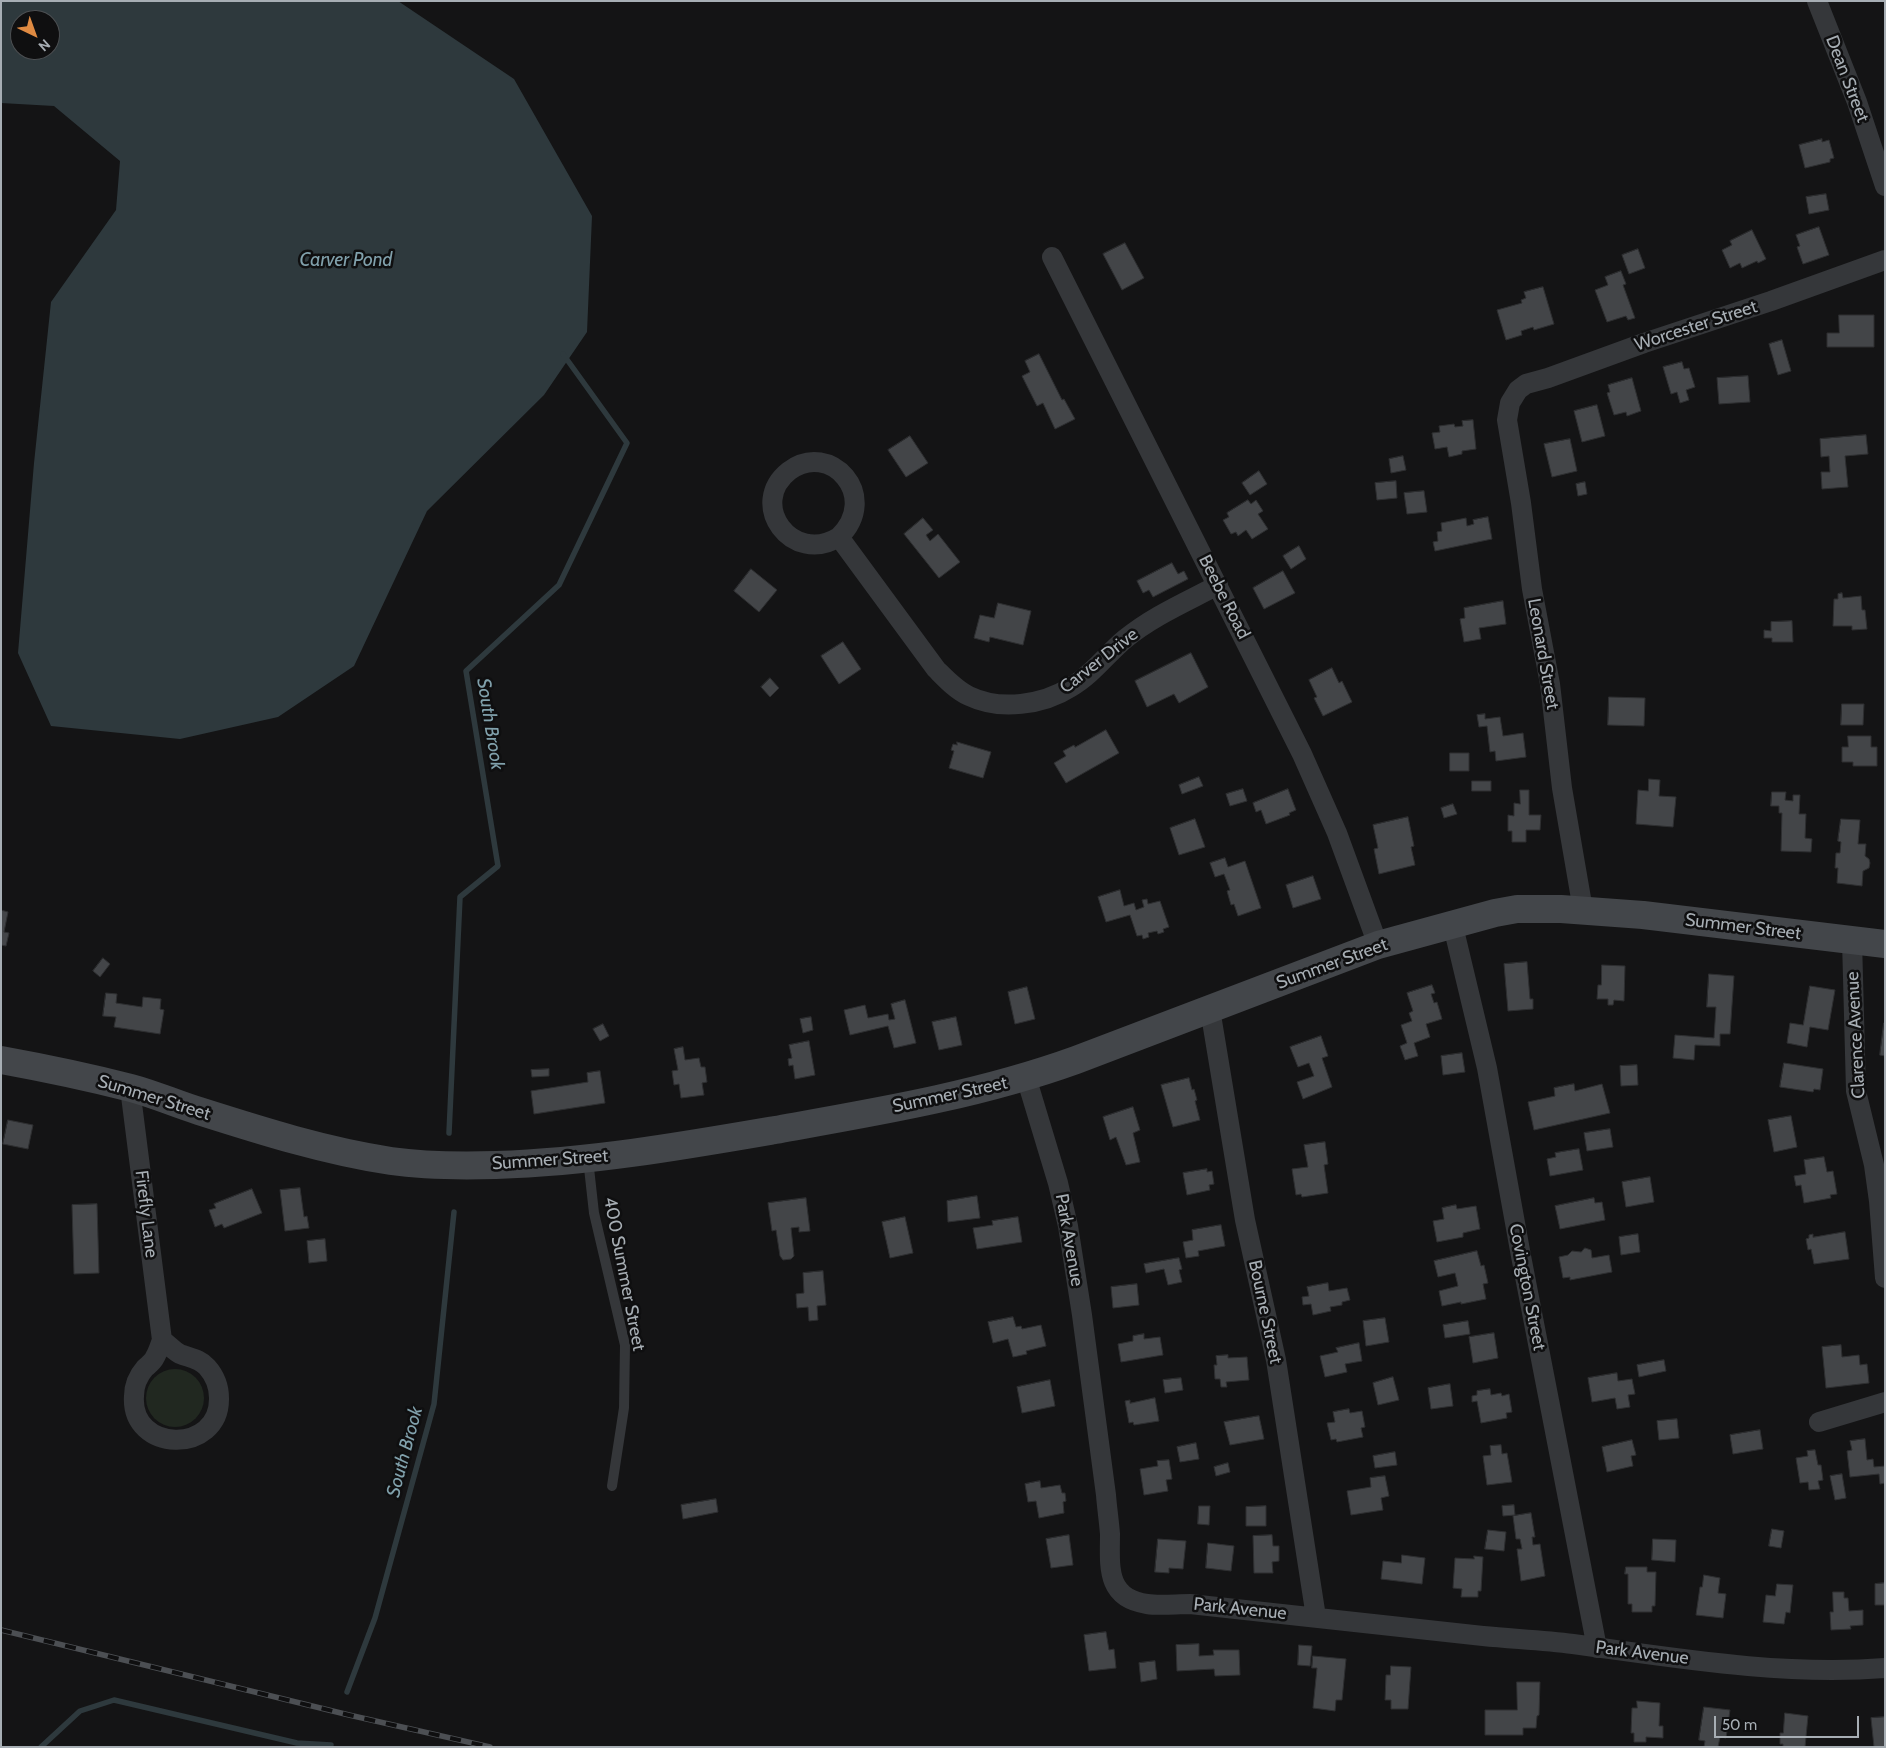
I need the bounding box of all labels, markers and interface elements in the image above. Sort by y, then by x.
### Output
north arrow [10,10,60,60]
street label: Dean Street [1821,33,1873,125]
text: N [35,35,54,55]
water label: Carver Pond [300,249,392,271]
street label: Worcester Street [1632,296,1760,356]
street label: Beebe Road [1194,551,1254,643]
street label: Leonard Street [1523,597,1563,711]
street label: Carver Drive [1056,624,1142,698]
water label: South Brook [471,676,509,772]
street label: Summer Street [1684,909,1802,945]
street label: Summer Street [1274,934,1390,994]
street label: Clarence Avenue [1842,971,1870,1099]
street label: Summer Street [95,1071,213,1125]
street label: Summer Street [891,1072,1009,1118]
street label: Summer Street [491,1145,609,1175]
street label: Firefly Lane [130,1169,162,1259]
street label: Park Avenue [1050,1192,1088,1288]
street label: 400 Summer Street [598,1195,650,1353]
street label: Covington Street [1504,1222,1550,1352]
street label: Bourne Street [1243,1258,1287,1366]
water label: South Brook [382,1404,428,1500]
street label: Park Avenue [1192,1593,1288,1625]
street label: Park Avenue [1594,1637,1690,1669]
scale bar [1716,1706,1861,1738]
text: 50 m [1722,1716,1757,1734]

